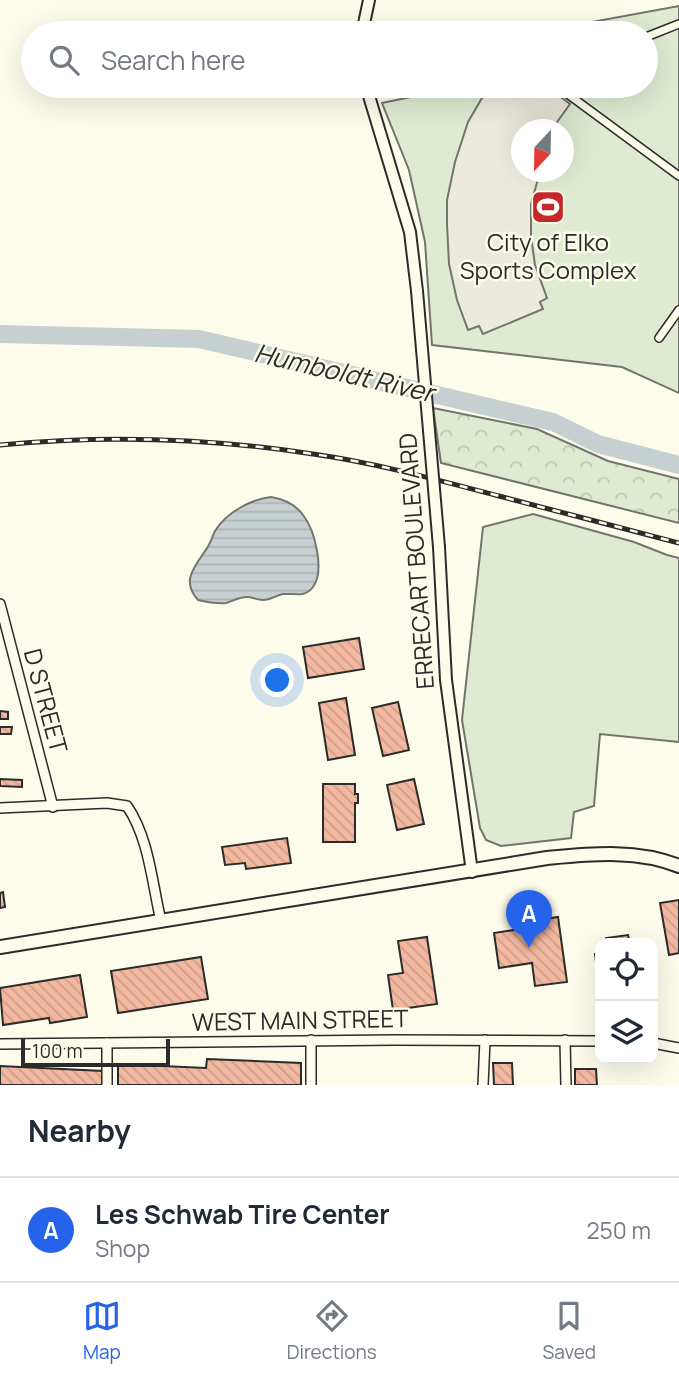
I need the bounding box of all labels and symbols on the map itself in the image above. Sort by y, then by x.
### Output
north arrow [511,119,574,182]
sports icon: City of Elko Sports Complex [529,188,567,226]
place label: City of Elko Sports Complex [460,225,637,286]
water label: Humboldt River [251,334,441,411]
street label: ERRECART BOULEVARD [390,432,441,690]
street label: D STREET [17,645,76,757]
your location [260,663,294,697]
pin: A [506,890,552,948]
street label: WEST MAIN STREET [191,1001,409,1038]
scale bar [21,1036,170,1068]

